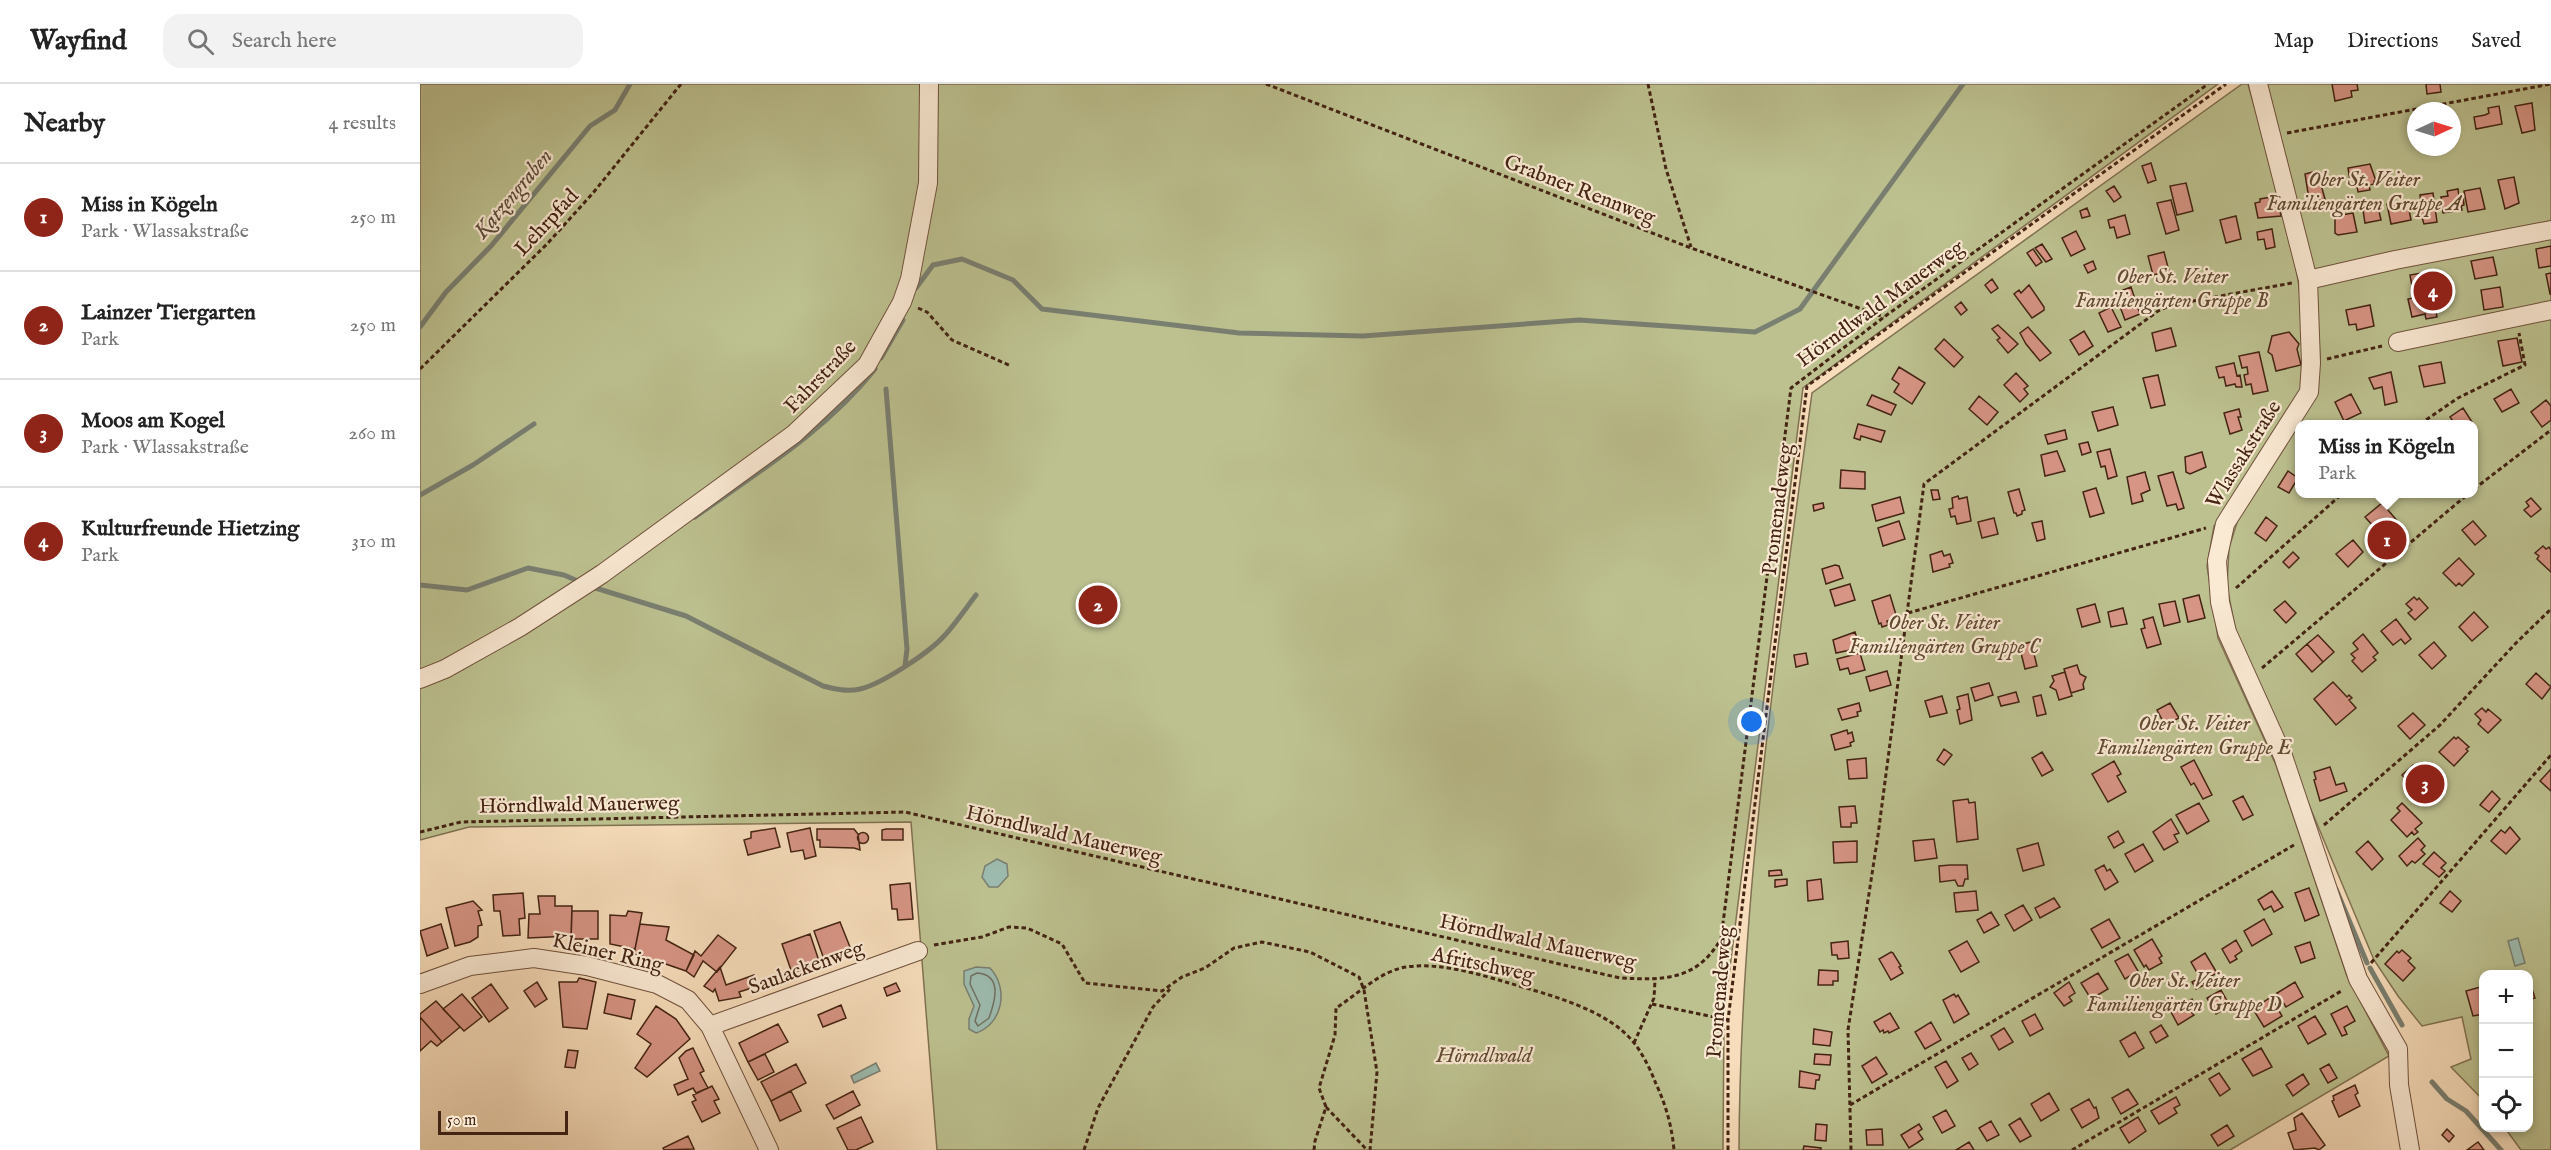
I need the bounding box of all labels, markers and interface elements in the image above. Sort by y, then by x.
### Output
search box [163,14,583,68]
text: Wayfind [30,24,127,59]
icon: search [184,25,217,58]
text: Search here [232,27,337,55]
text: Map [2274,28,2314,55]
text: Directions [2347,28,2438,55]
text: Saved [2471,28,2521,55]
north arrow [2407,102,2461,156]
text: Nearby [24,107,105,140]
text: 4 results [329,111,396,136]
water label: Katzengraben [467,144,559,246]
street label: Grabner Rennweg [1500,149,1660,232]
park label: Ober St. Veiter Familiengärten Gruppe A [2266,167,2463,218]
street label: Lehrpfad [509,183,586,263]
text: Miss in Kögeln [81,191,218,219]
text: 1 [40,205,47,230]
text: 250 m [350,205,396,230]
text: Park · Wlassakstraße [81,219,249,244]
street label: Hörndlwald Mauerweg [1792,234,1970,374]
park label: Ober St. Veiter Familiengärten Gruppe B [2075,264,2269,315]
pin: 4 [2414,268,2452,314]
text: Lainzer Tiergarten [81,299,256,327]
text: 2 [39,313,48,338]
text: 250 m [350,313,396,338]
text: Park [81,327,119,352]
street label: Fahrstraße [779,334,863,420]
street label: Wlassakstraße [2200,395,2288,514]
text: Moos am Kogel [81,407,225,435]
popup [2295,420,2478,498]
text: 3 [40,421,47,446]
text: 260 m [349,421,396,446]
text: Miss in Kögeln [2318,433,2455,461]
text: Park · Wlassakstraße [81,435,249,460]
street label: Promenadeweg [1757,441,1800,577]
text: Park [2318,461,2356,486]
text: Kulturfreunde Hietzing [81,515,299,543]
pin: 1 [2368,518,2406,562]
text: 4 [39,529,48,554]
text: 310 m [352,529,396,554]
text: Park [81,543,119,568]
pin: 2 [1078,582,1118,628]
park label: Ober St. Veiter Familiengärten Gruppe C [1849,610,2042,661]
your location [1737,707,1766,736]
park label: Ober St. Veiter Familiengärten Gruppe E [2097,711,2292,762]
pin: 3 [2406,762,2444,806]
street label: Hörndlwald Mauerweg [479,790,680,821]
street label: Hörndlwald Mauerweg [963,800,1165,871]
street label: Hörndlwald Mauerweg [1437,908,1639,977]
street label: Promenadeweg [1701,924,1740,1059]
street label: Kleiner Ring [549,928,666,979]
street label: Saulackenweg [745,935,869,1002]
street label: Afritschweg [1428,941,1537,990]
park label: Ober St. Veiter Familiengärten Gruppe D [2086,968,2282,1019]
map controls [2479,970,2533,1132]
button: + [2479,970,2533,1024]
button: − [2479,1024,2533,1078]
park label: Hörndlwald [1435,1043,1534,1070]
button: locate [2479,1078,2533,1132]
scale bar [438,1108,568,1136]
text: 50 m [447,1111,476,1131]

